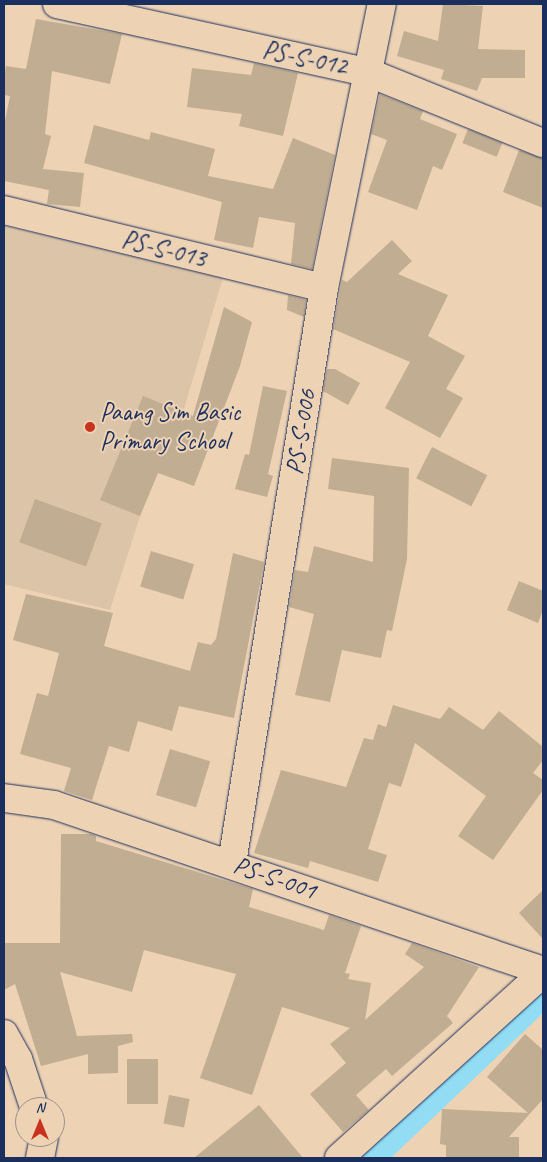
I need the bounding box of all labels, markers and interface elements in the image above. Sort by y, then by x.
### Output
street label: PS-S-012 [260,34,350,82]
street label: PS-S-013 [119,224,209,274]
street label: PS-S-006 [280,387,322,477]
place label: Paang Sim Basic Primary School [100,398,241,457]
marker: Paang Sim Basic Primary School [84,421,96,433]
street label: PS-S-001 [230,850,320,906]
north arrow [15,1097,65,1147]
text: N [36,1099,44,1116]

